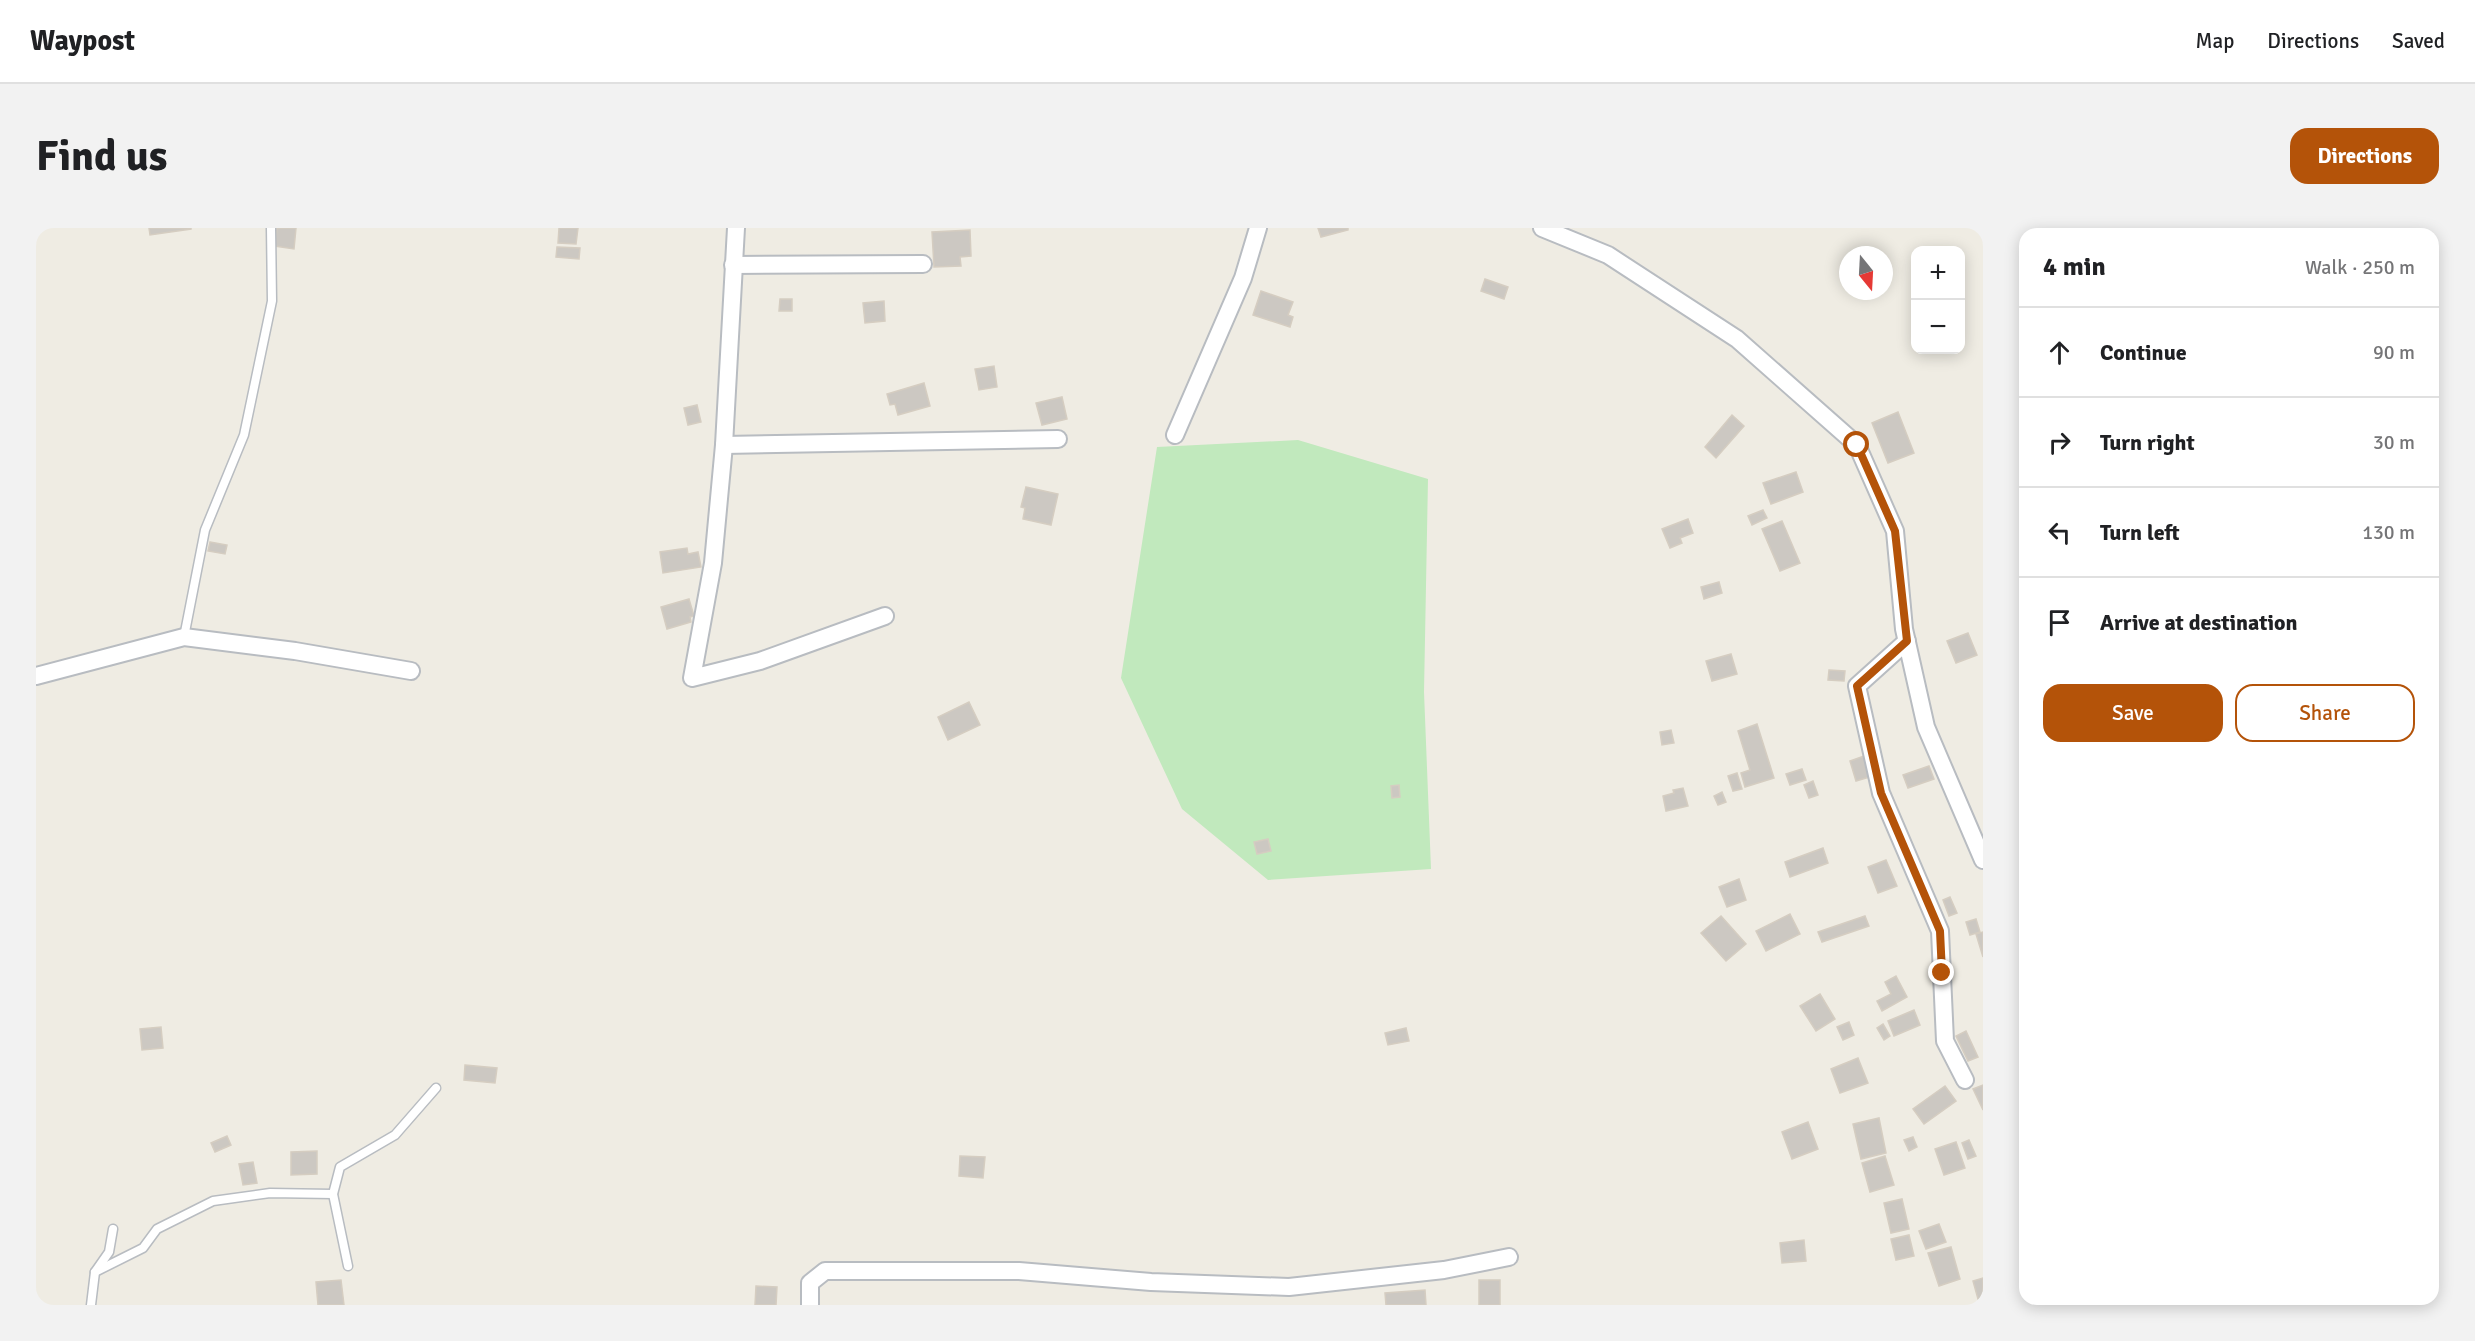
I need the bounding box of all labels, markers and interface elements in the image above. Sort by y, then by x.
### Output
text: Waypost [30,24,135,58]
text: Map [2196,28,2234,54]
text: Directions [2267,28,2359,54]
text: Saved [2392,28,2445,54]
button: Directions [2290,128,2439,184]
text: Find us [36,131,167,182]
north arrow [1839,246,1893,300]
map controls [1911,246,1965,354]
button: + [1911,246,1965,300]
text: 4 min [2043,251,2106,283]
text: Walk · 250 m [2305,255,2415,280]
button: − [1911,300,1965,354]
icon: ahead [2043,336,2076,369]
text: Continue [2100,339,2187,366]
text: 90 m [2373,340,2415,365]
icon: right [2043,426,2076,459]
text: Turn right [2100,429,2195,456]
text: 30 m [2373,430,2415,455]
route start [1843,431,1869,457]
icon: left [2043,516,2076,549]
text: Turn left [2100,519,2180,546]
text: 130 m [2362,520,2415,545]
icon: arrive [2043,606,2076,639]
text: Arrive at destination [2100,609,2297,636]
button: Save [2043,684,2223,742]
button: Share [2235,684,2415,742]
route end [1928,959,1954,985]

